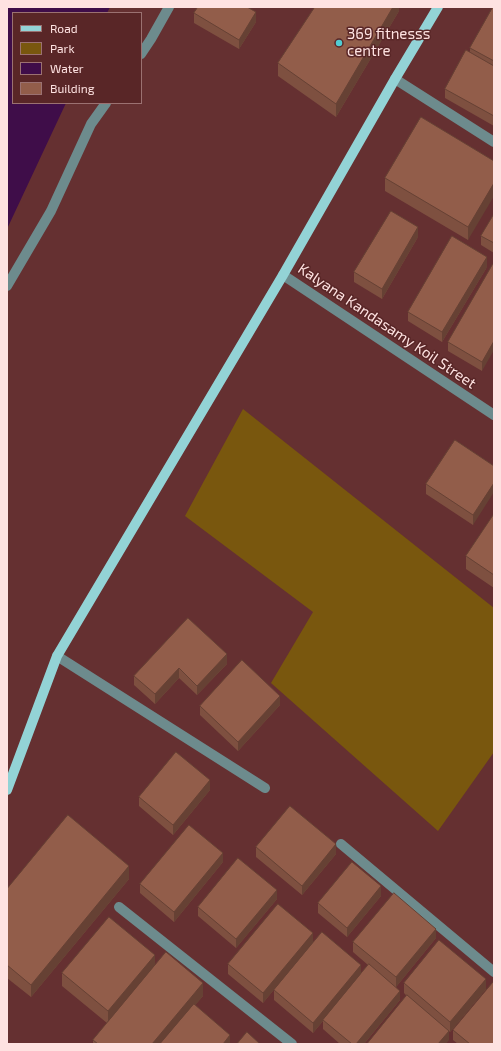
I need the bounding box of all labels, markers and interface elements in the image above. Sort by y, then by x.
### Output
legend [12,12,142,104]
text: Road [50,21,78,35]
place label: 369 fitnesss centre [347,25,430,60]
marker: 369 fitnesss centre [334,38,344,48]
text: Park [50,41,75,55]
text: Water [50,61,84,75]
text: Building [50,81,94,95]
street label: Kalyana Kandasamy Koil Street [295,260,479,392]

